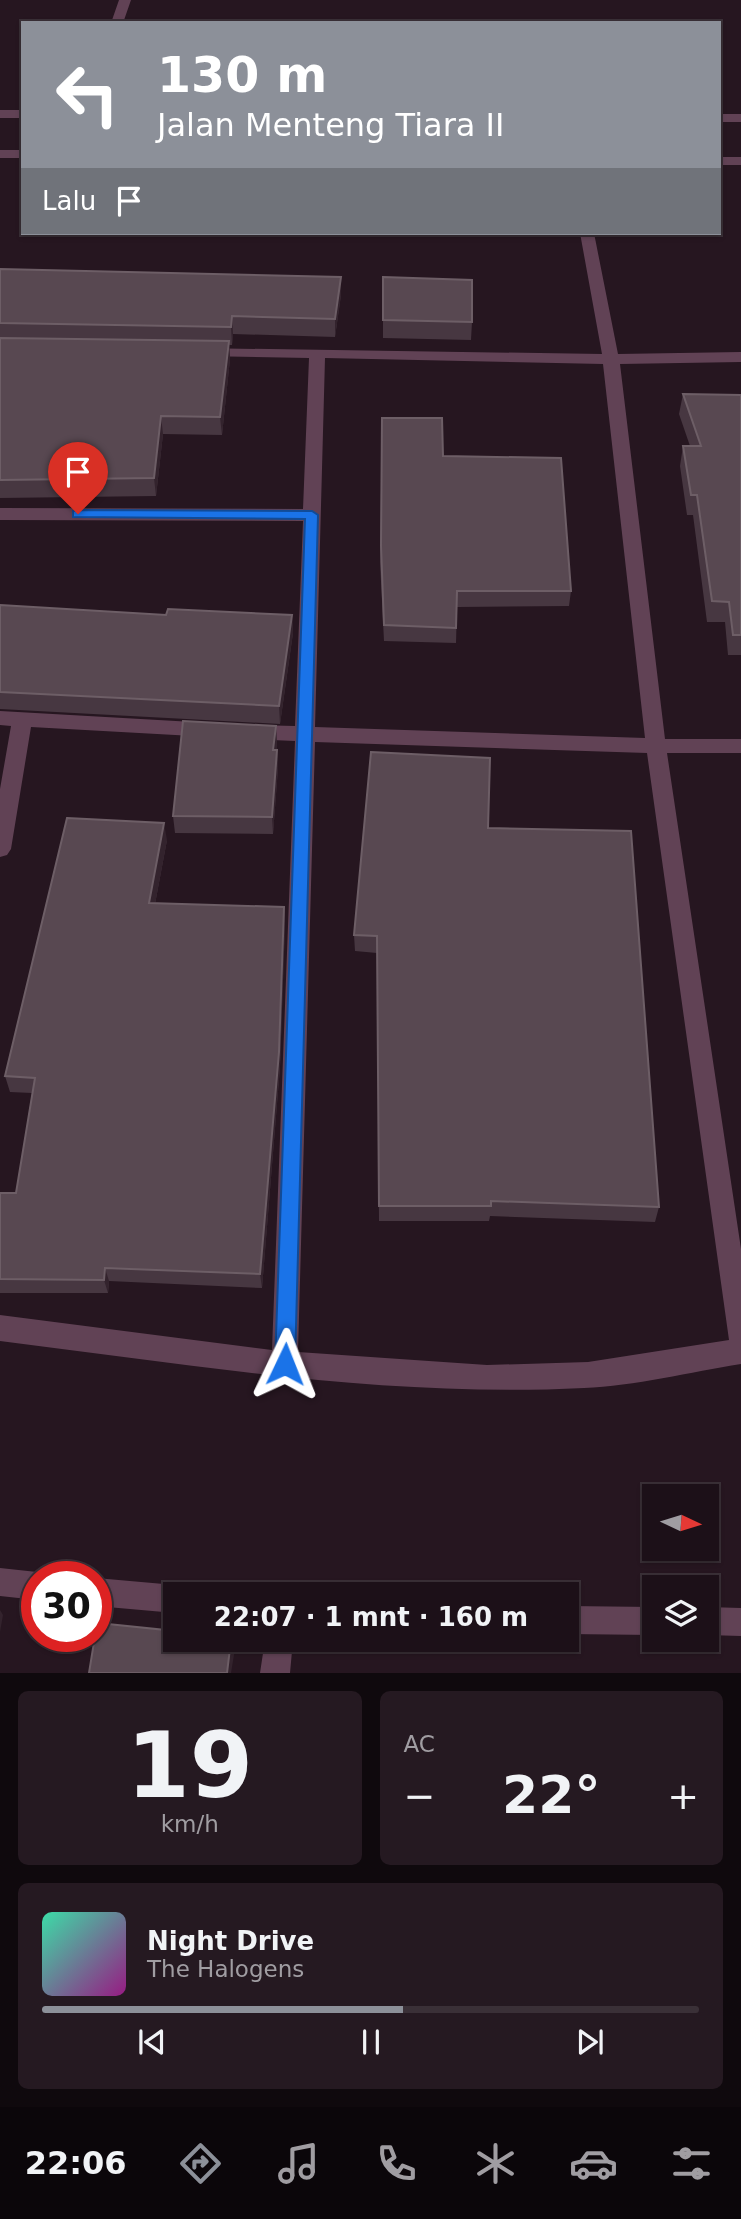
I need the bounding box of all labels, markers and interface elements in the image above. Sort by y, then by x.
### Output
text: 130 m [157,47,327,104]
icon: left [42,49,133,140]
text: Jalan Menteng Tiara II [157,106,504,144]
icon: arrive [110,182,148,220]
text: Lalu [42,186,96,216]
pin [48,442,108,514]
icon: arrive [59,453,97,491]
position arrow [248,1327,322,1401]
north arrow [642,1484,719,1561]
map controls [642,1484,719,1652]
speed limit sign: 30 [21,1561,112,1652]
button: layers [642,1575,719,1652]
text: 22:07 · 1 mnt · 160 m [214,1602,528,1632]
text: 19 [126,1713,253,1818]
text: AC [404,1731,435,1757]
text: 22° [502,1765,600,1825]
text: − [404,1774,435,1818]
text: + [667,1774,699,1818]
text: km/h [161,1811,219,1837]
text: Night Drive [147,1926,314,1956]
text: The Halogens [147,1956,304,1982]
icon: previous [133,2023,171,2061]
icon: pause [352,2023,390,2061]
icon: next [571,2023,609,2061]
icon: directions [176,2139,225,2188]
icon: music [274,2139,323,2188]
icon: phone [372,2139,421,2188]
icon: climate [471,2139,520,2188]
icon: car [569,2139,618,2188]
icon: filters [667,2139,716,2188]
text: 22:06 [25,2144,127,2182]

